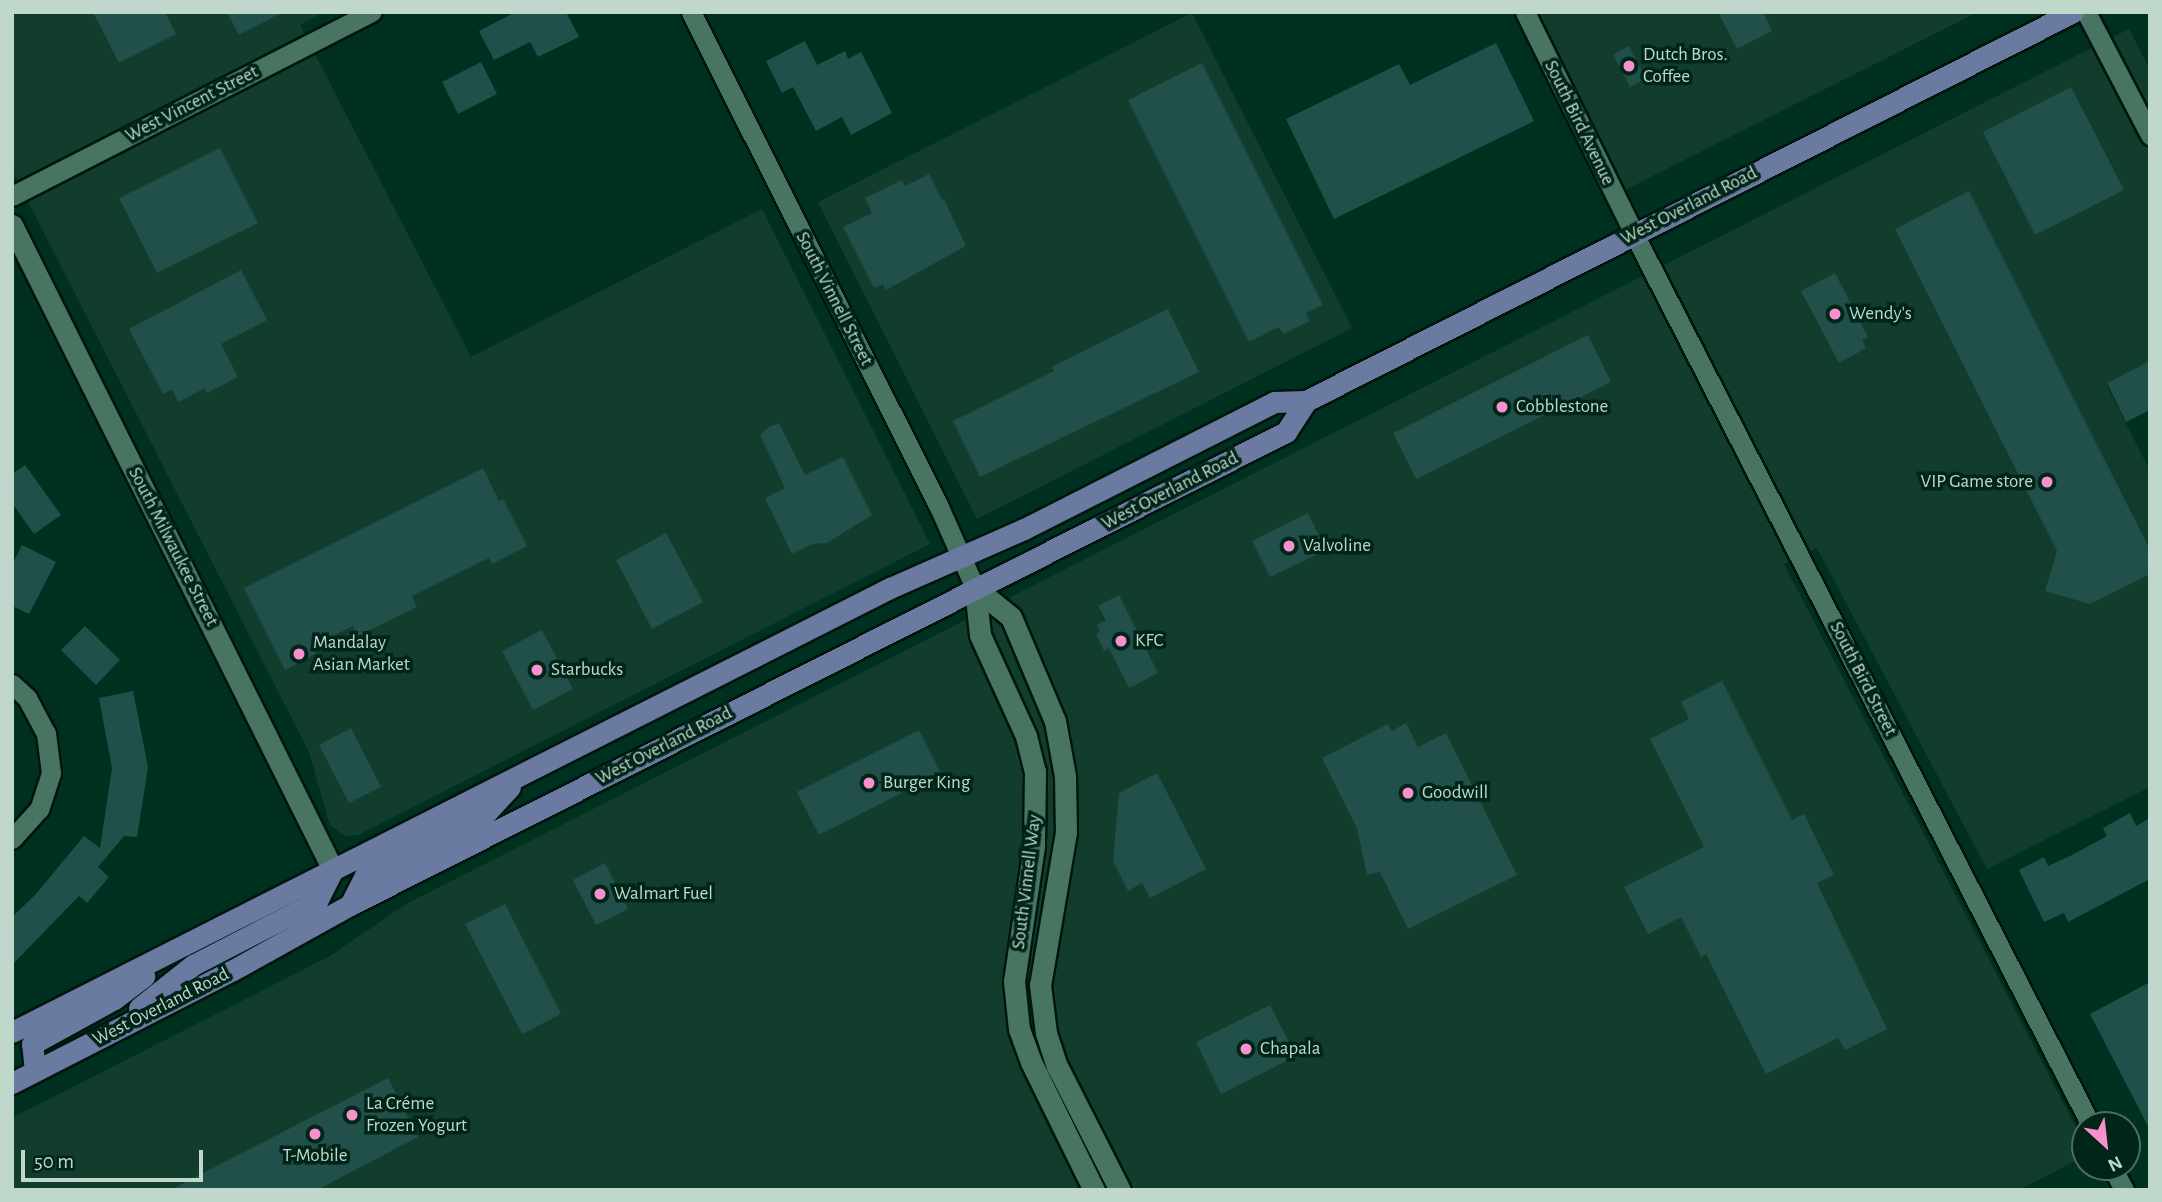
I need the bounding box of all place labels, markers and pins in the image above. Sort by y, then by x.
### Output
place label: Dutch Bros. Coffee [1643,44,1728,88]
marker: Dutch Bros. Coffee [1621,58,1637,74]
place label: Wendy's [1849,303,1912,325]
marker: Wendy's [1827,306,1843,322]
place label: Cobblestone [1516,396,1608,418]
marker: Cobblestone [1494,399,1510,415]
place label: VIP Game store [1920,471,2033,493]
marker: VIP Game store [2039,474,2055,490]
place label: Valvoline [1303,535,1371,557]
marker: Valvoline [1281,538,1297,554]
place label: KFC [1135,630,1163,652]
place label: Mandalay Asian Market [313,632,410,676]
marker: KFC [1113,633,1129,649]
marker: Mandalay Asian Market [291,646,307,662]
place label: Starbucks [551,659,623,681]
marker: Starbucks [529,662,545,678]
place label: Burger King [883,772,970,794]
marker: Burger King [861,775,877,791]
place label: Goodwill [1422,782,1488,804]
marker: Goodwill [1400,785,1416,801]
place label: Walmart Fuel [614,883,713,905]
marker: Walmart Fuel [592,886,608,902]
place label: Chapala [1260,1038,1320,1060]
marker: Chapala [1238,1041,1254,1057]
place label: La Créme Frozen Yogurt [366,1093,467,1137]
marker: La Créme Frozen Yogurt [344,1107,360,1123]
marker: T-Mobile [307,1126,323,1142]
place label: T-Mobile [283,1145,347,1167]

